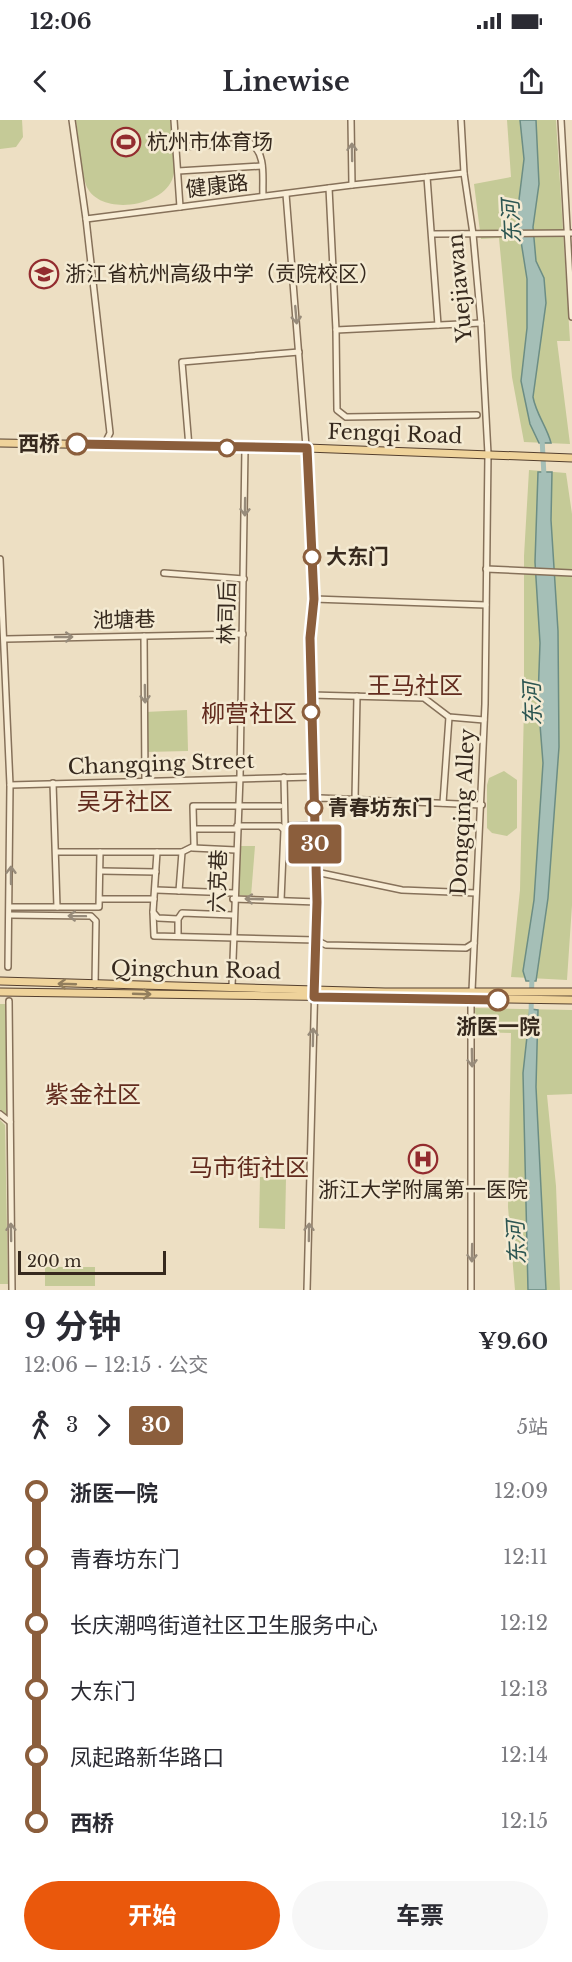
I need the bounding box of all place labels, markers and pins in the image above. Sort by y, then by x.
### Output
sports icon: 杭州市体育场 [110,126,142,158]
place label: 杭州市体育场 [147,129,273,155]
school or university icon: 浙江省杭州高级中学（贡院校区） [28,258,60,290]
place label: 浙江省杭州高级中学（贡院校区） [65,261,380,287]
place label: 西桥 [18,431,60,457]
marker: 西桥 [66,433,88,455]
unlabelled marker [218,439,236,457]
place label: 大东门 [326,544,389,570]
marker: 大东门 [303,548,321,566]
unlabelled marker [302,703,320,721]
place label: 青春坊东门 [328,795,433,821]
marker: 青春坊东门 [305,799,323,817]
marker: 浙医一院 [487,989,509,1011]
place label: 浙医一院 [456,1014,540,1040]
hospital icon: 浙江大学附属第一医院 [407,1143,439,1175]
place label: 浙江大学附属第一医院 [318,1177,528,1203]

